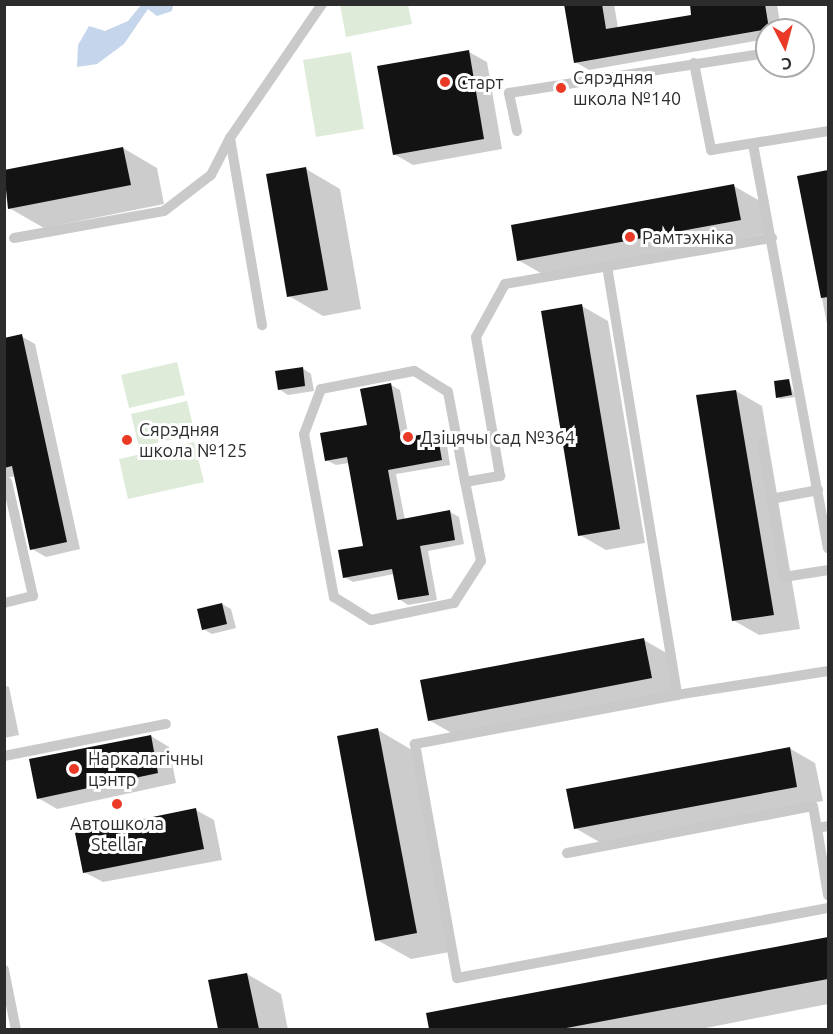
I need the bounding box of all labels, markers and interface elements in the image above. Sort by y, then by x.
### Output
north arrow [755,18,815,78]
text: С [781,54,793,73]
place label: Сярэдняя школа №140 [573,67,681,110]
place label: Старт [457,71,503,93]
marker: Старт [438,75,452,89]
marker: Сярэдняя школа №140 [554,81,568,95]
place label: Рамтэхніка [642,226,734,248]
marker: Рамтэхніка [623,230,637,244]
place label: Сярэдняя школа №125 [139,419,247,462]
place label: Дзіцячы сад №364 [420,426,575,448]
marker: Дзіцячы сад №364 [401,430,415,444]
marker: Сярэдняя школа №125 [120,433,134,447]
place label: Наркалагічны цэнтр [88,748,204,790]
marker: Наркалагічны цэнтр [65,760,83,778]
marker: Автошкола Stellar [110,797,124,811]
place label: Автошкола Stellar [70,813,164,856]

